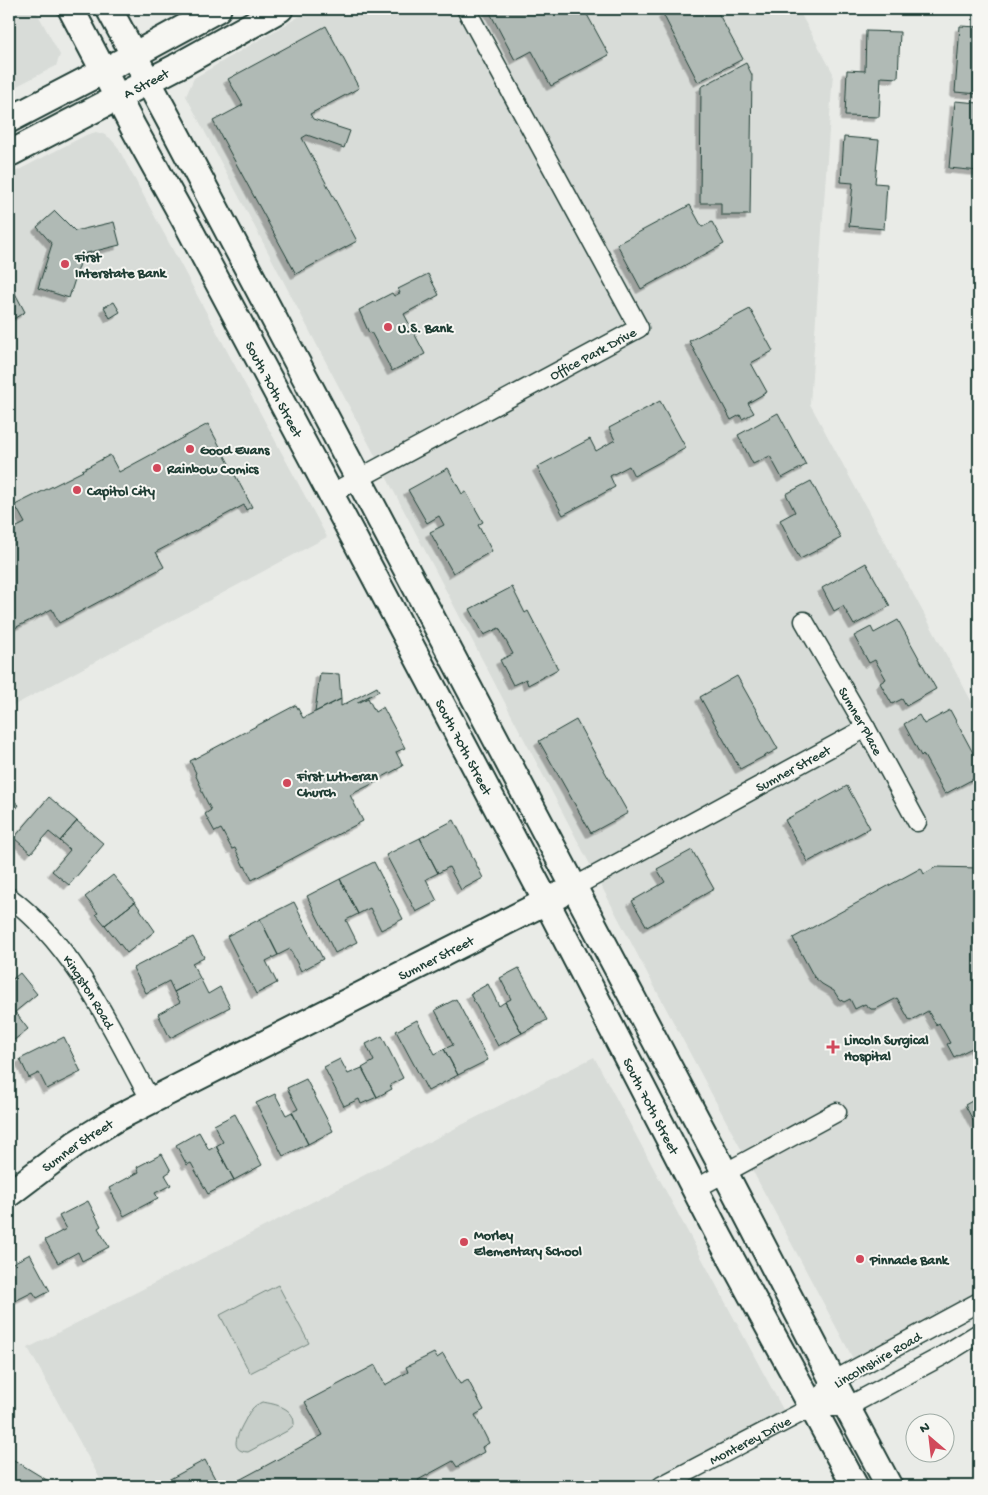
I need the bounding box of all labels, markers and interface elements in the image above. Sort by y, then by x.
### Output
street label: A Street [121,66,174,104]
place label: First Interstate Bank [74,250,167,283]
marker: First Interstate Bank [59,258,71,270]
marker: U.S. Bank [382,321,394,333]
place label: U.S. Bank [398,321,454,338]
street label: Office Park Drive [547,325,641,385]
street label: South 70th Street [240,339,305,442]
marker: Good Evans [184,443,196,455]
place label: Good Evans [200,443,270,460]
marker: Rainbow Comics [151,462,163,474]
place label: Rainbow Comics [166,462,259,479]
marker: Capitol City [71,484,83,496]
place label: Capitol City [86,484,155,501]
street label: Sumner Place [833,685,886,760]
street label: South 70th Street [430,697,495,800]
street label: Sumner Street [754,742,835,797]
place label: First Lutheran Church [296,769,378,802]
marker: First Lutheran Church [281,777,293,789]
street label: Sumner Street [396,933,479,986]
street label: Kingston Road [58,953,118,1034]
place label: Lincoln Surgical Hospital [844,1033,929,1066]
marker: Lincoln Surgical Hospital [826,1040,840,1054]
street label: South 70th Street [618,1056,682,1159]
street label: Sumner Street [39,1116,118,1177]
place label: Morley Elementary School [474,1228,582,1261]
marker: Morley Elementary School [458,1236,470,1248]
marker: Pinnacle Bank [854,1253,866,1265]
place label: Pinnacle Bank [869,1253,950,1270]
street label: Lincolnshire Road [831,1328,927,1393]
north arrow [906,1412,956,1462]
street label: Monterey Drive [707,1413,795,1470]
text: N [917,1419,933,1438]

